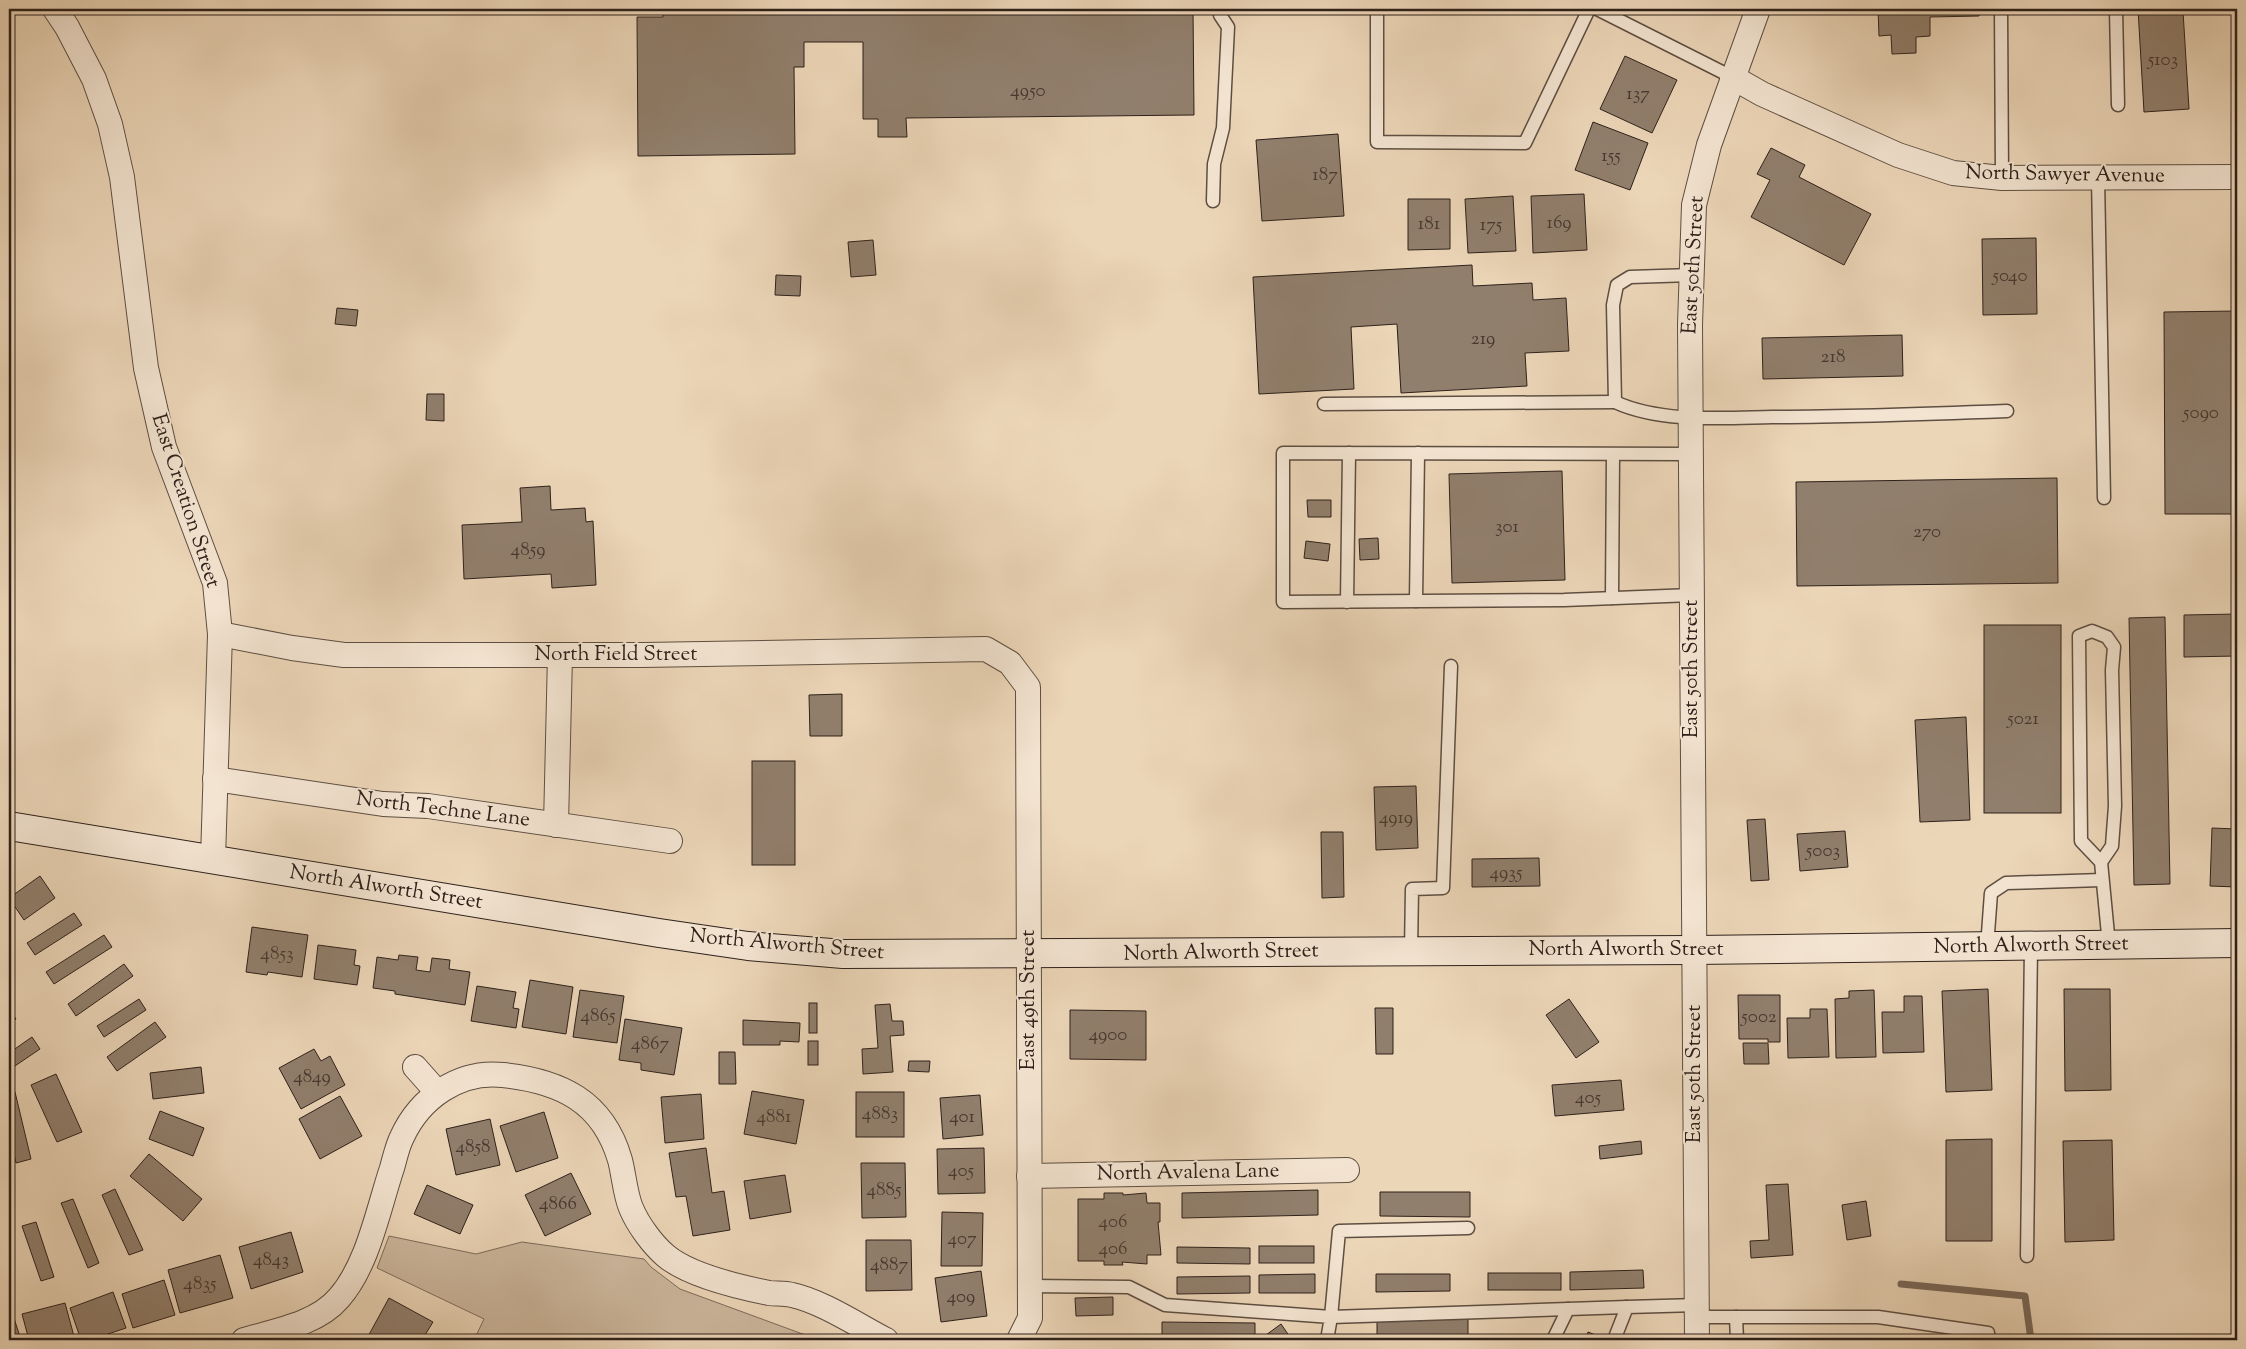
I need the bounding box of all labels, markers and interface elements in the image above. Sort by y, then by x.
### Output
house number: 5103 [2147,47,2178,74]
house number: 4950 [1010,78,1046,105]
house number: 137 [1626,81,1650,108]
house number: 155 [1601,143,1621,170]
street label: North Sawyer Avenue [1965,158,2165,192]
house number: 187 [1312,162,1338,189]
street label: East 50th Street [1675,195,1713,335]
house number: 169 [1546,210,1572,237]
house number: 181 [1418,211,1441,238]
house number: 175 [1480,212,1503,239]
house number: 5040 [1991,263,2028,290]
house number: 219 [1471,326,1495,353]
house number: 218 [1821,344,1845,371]
house number: 5090 [2182,400,2219,427]
street label: East Creation Street [143,410,227,592]
house number: 301 [1495,514,1519,541]
house number: 270 [1913,519,1941,546]
house number: 4859 [511,537,545,564]
street label: East 50th Street [1677,600,1707,738]
street label: North Field Street [535,640,697,670]
house number: 5021 [2006,706,2039,733]
street label: North Techne Lane [354,784,532,836]
house number: 4919 [1379,805,1413,832]
house number: 5003 [1805,838,1840,865]
street label: North Alworth Street [287,858,485,918]
house number: 4935 [1490,860,1523,887]
street label: North Alworth Street [688,922,886,968]
street label: North Alworth Street [1933,929,2129,963]
street label: East 49th Street [1014,930,1044,1070]
street label: North Alworth Street [1528,935,1724,965]
street label: North Alworth Street [1123,936,1319,970]
house number: 4853 [260,941,294,968]
house number: 4865 [580,1003,616,1030]
house number: 5002 [1740,1004,1777,1031]
street label: East 50th Street [1680,1005,1710,1143]
house number: 4900 [1089,1022,1127,1049]
house number: 4867 [631,1031,669,1058]
house number: 4849 [293,1064,331,1091]
house number: 405 [1575,1085,1601,1112]
house number: 4883 [862,1101,898,1128]
house number: 4881 [756,1104,792,1131]
house number: 401 [949,1104,975,1131]
house number: 4858 [455,1134,491,1161]
street label: North Avalena Lane [1096,1156,1280,1190]
house number: 405 [948,1158,974,1185]
house number: 4885 [866,1177,902,1204]
house number: 4866 [539,1191,577,1218]
house number: 406 [1099,1209,1127,1236]
house number: 407 [948,1226,977,1253]
house number: 406 [1099,1236,1127,1263]
house number: 4843 [253,1247,289,1274]
house number: 4887 [870,1252,909,1279]
house number: 4835 [183,1271,217,1298]
house number: 409 [947,1284,975,1311]

